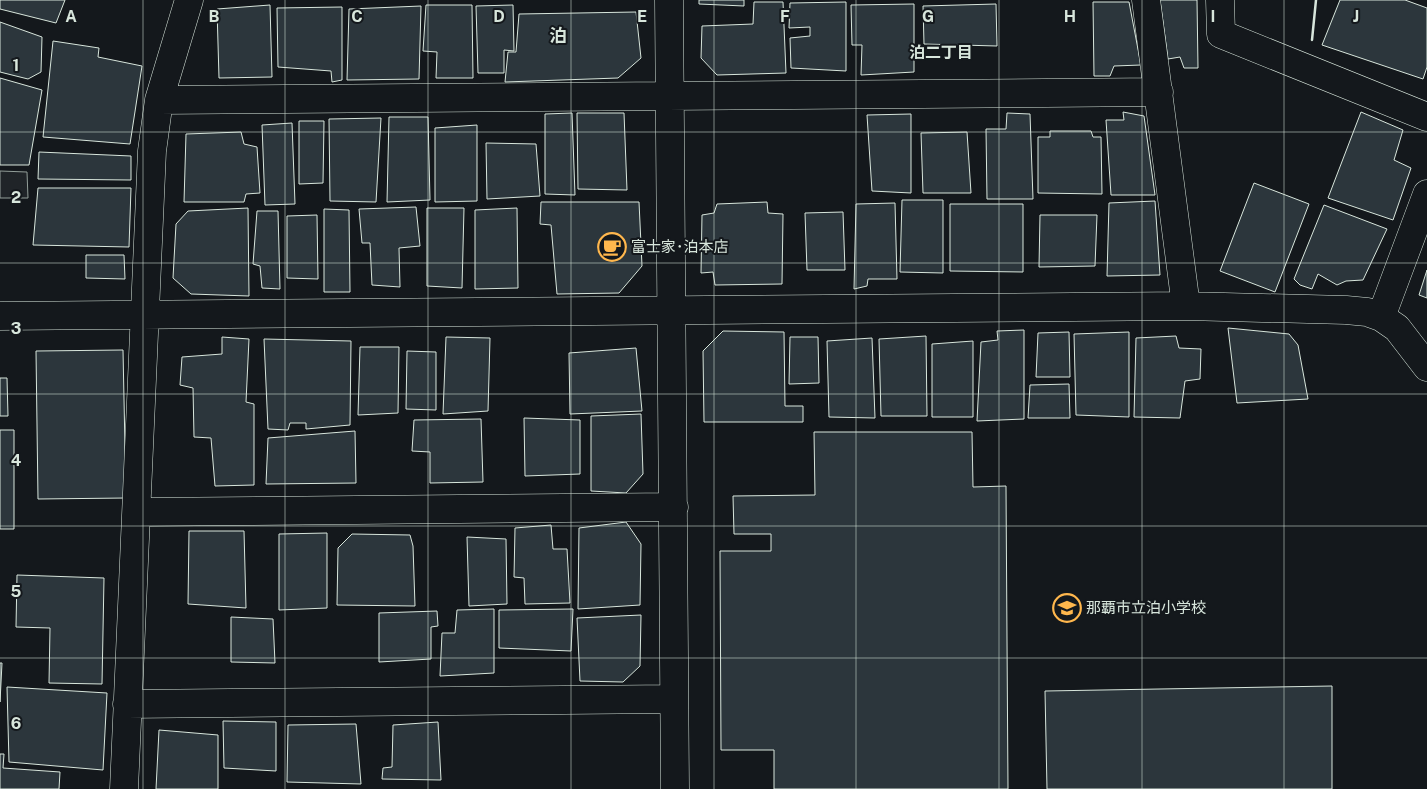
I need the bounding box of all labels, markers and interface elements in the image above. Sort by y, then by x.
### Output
text: A [65,7,77,26]
text: B [209,7,220,26]
text: C [351,7,363,26]
text: D [493,7,505,26]
text: E [637,7,647,26]
text: F [780,7,790,26]
text: G [922,7,934,26]
text: H [1064,7,1076,26]
text: I [1211,7,1215,26]
text: J [1353,7,1359,26]
district label: 泊 [549,25,567,46]
district label: 泊二丁目 [909,43,973,62]
text: 1 [13,56,19,75]
text: 2 [11,188,21,207]
cafe icon: 富士家･泊本店 [597,232,627,262]
place label: 富士家･泊本店 [631,238,729,255]
text: 3 [11,319,21,338]
text: 4 [11,451,22,470]
text: 5 [11,582,22,601]
school or university icon: 那覇市立泊小学校 [1052,593,1082,623]
place label: 那覇市立泊小学校 [1086,599,1206,616]
text: 6 [11,714,21,733]

